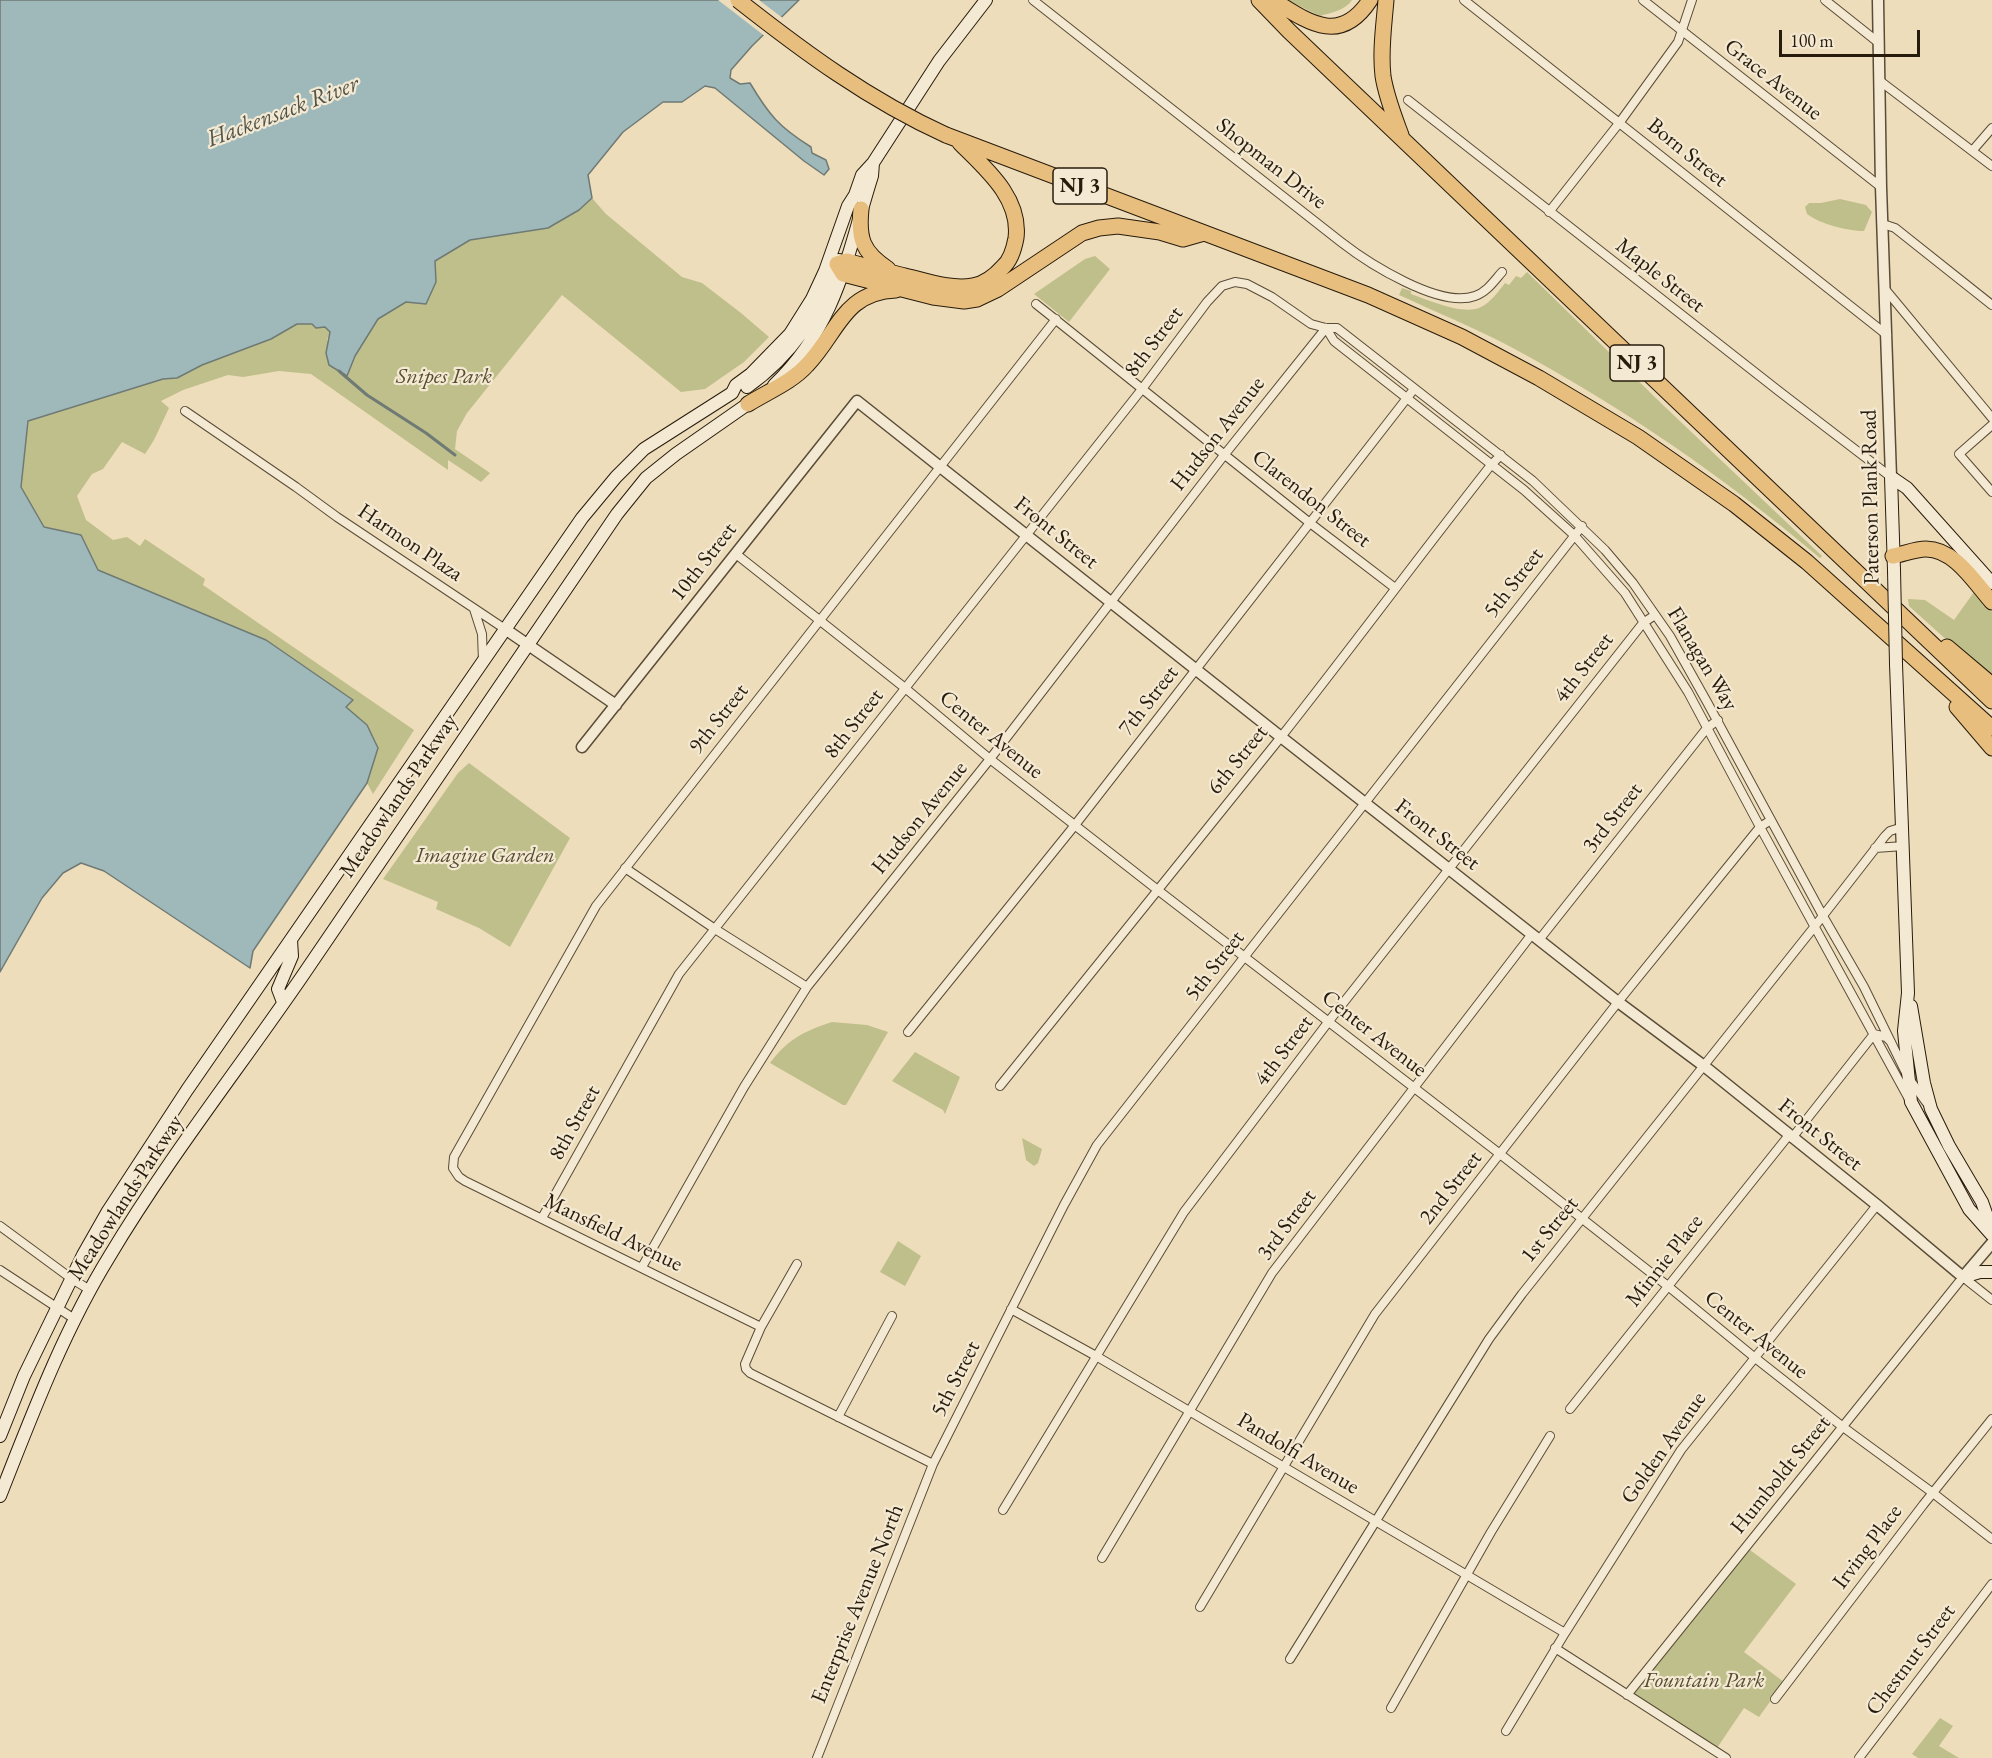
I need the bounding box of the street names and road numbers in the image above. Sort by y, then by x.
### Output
street label: Grace Avenue [1719,34,1827,126]
street label: Shopman Drive [1211,113,1331,215]
street label: Born Street [1642,113,1732,193]
road number: NJ 3 [1053,168,1107,204]
street label: Maple Street [1610,233,1710,319]
street label: 8th Street [1119,301,1189,383]
road number: NJ 3 [1610,345,1664,381]
street label: Hudson Avenue [1165,372,1271,496]
street label: Paterson Plank Road [1856,409,1886,585]
street label: Clarendon Street [1246,444,1376,554]
street label: Front Street [1009,491,1103,575]
street label: Harmon Plaza [353,498,467,588]
street label: 10th Street [665,518,743,606]
street label: 5th Street [1479,543,1549,623]
street label: Flanagan Way [1661,602,1743,716]
street label: 4th Street [1549,628,1619,708]
street label: 7th Street [1114,661,1184,741]
street label: 9th Street [684,679,754,759]
street label: 8th Street [819,684,889,764]
street label: Center Avenue [934,685,1048,785]
street label: Meadowlands Parkway [334,709,464,883]
street label: 6th Street [1202,720,1274,800]
street label: Hudson Avenue [866,756,974,880]
street label: 3rd Street [1577,778,1649,858]
street label: Front Street [1389,794,1485,876]
street label: 5th Street [1180,926,1250,1006]
street label: Center Avenue [1316,985,1432,1083]
street label: 4th Street [1249,1010,1319,1092]
street label: 8th Street [544,1081,606,1165]
street label: Front Street [1773,1093,1867,1177]
street label: Meadowlands Parkway [63,1110,189,1286]
street label: 2nd Street [1414,1146,1488,1230]
street label: 3rd Street [1252,1184,1322,1266]
street label: Mansfield Avenue [539,1188,687,1278]
street label: 1st Street [1515,1192,1585,1268]
street label: Minnie Place [1621,1209,1709,1313]
street label: Center Avenue [1699,1285,1813,1385]
street label: 5th Street [926,1337,986,1421]
street label: Golden Avenue [1616,1387,1712,1509]
street label: Pandolfi Avenue [1232,1407,1364,1501]
street label: Humboldt Street [1725,1411,1837,1539]
street label: Irving Place [1828,1500,1908,1594]
street label: Enterprise Avenue North [806,1501,910,1707]
street label: Chestnut Street [1861,1599,1961,1721]

